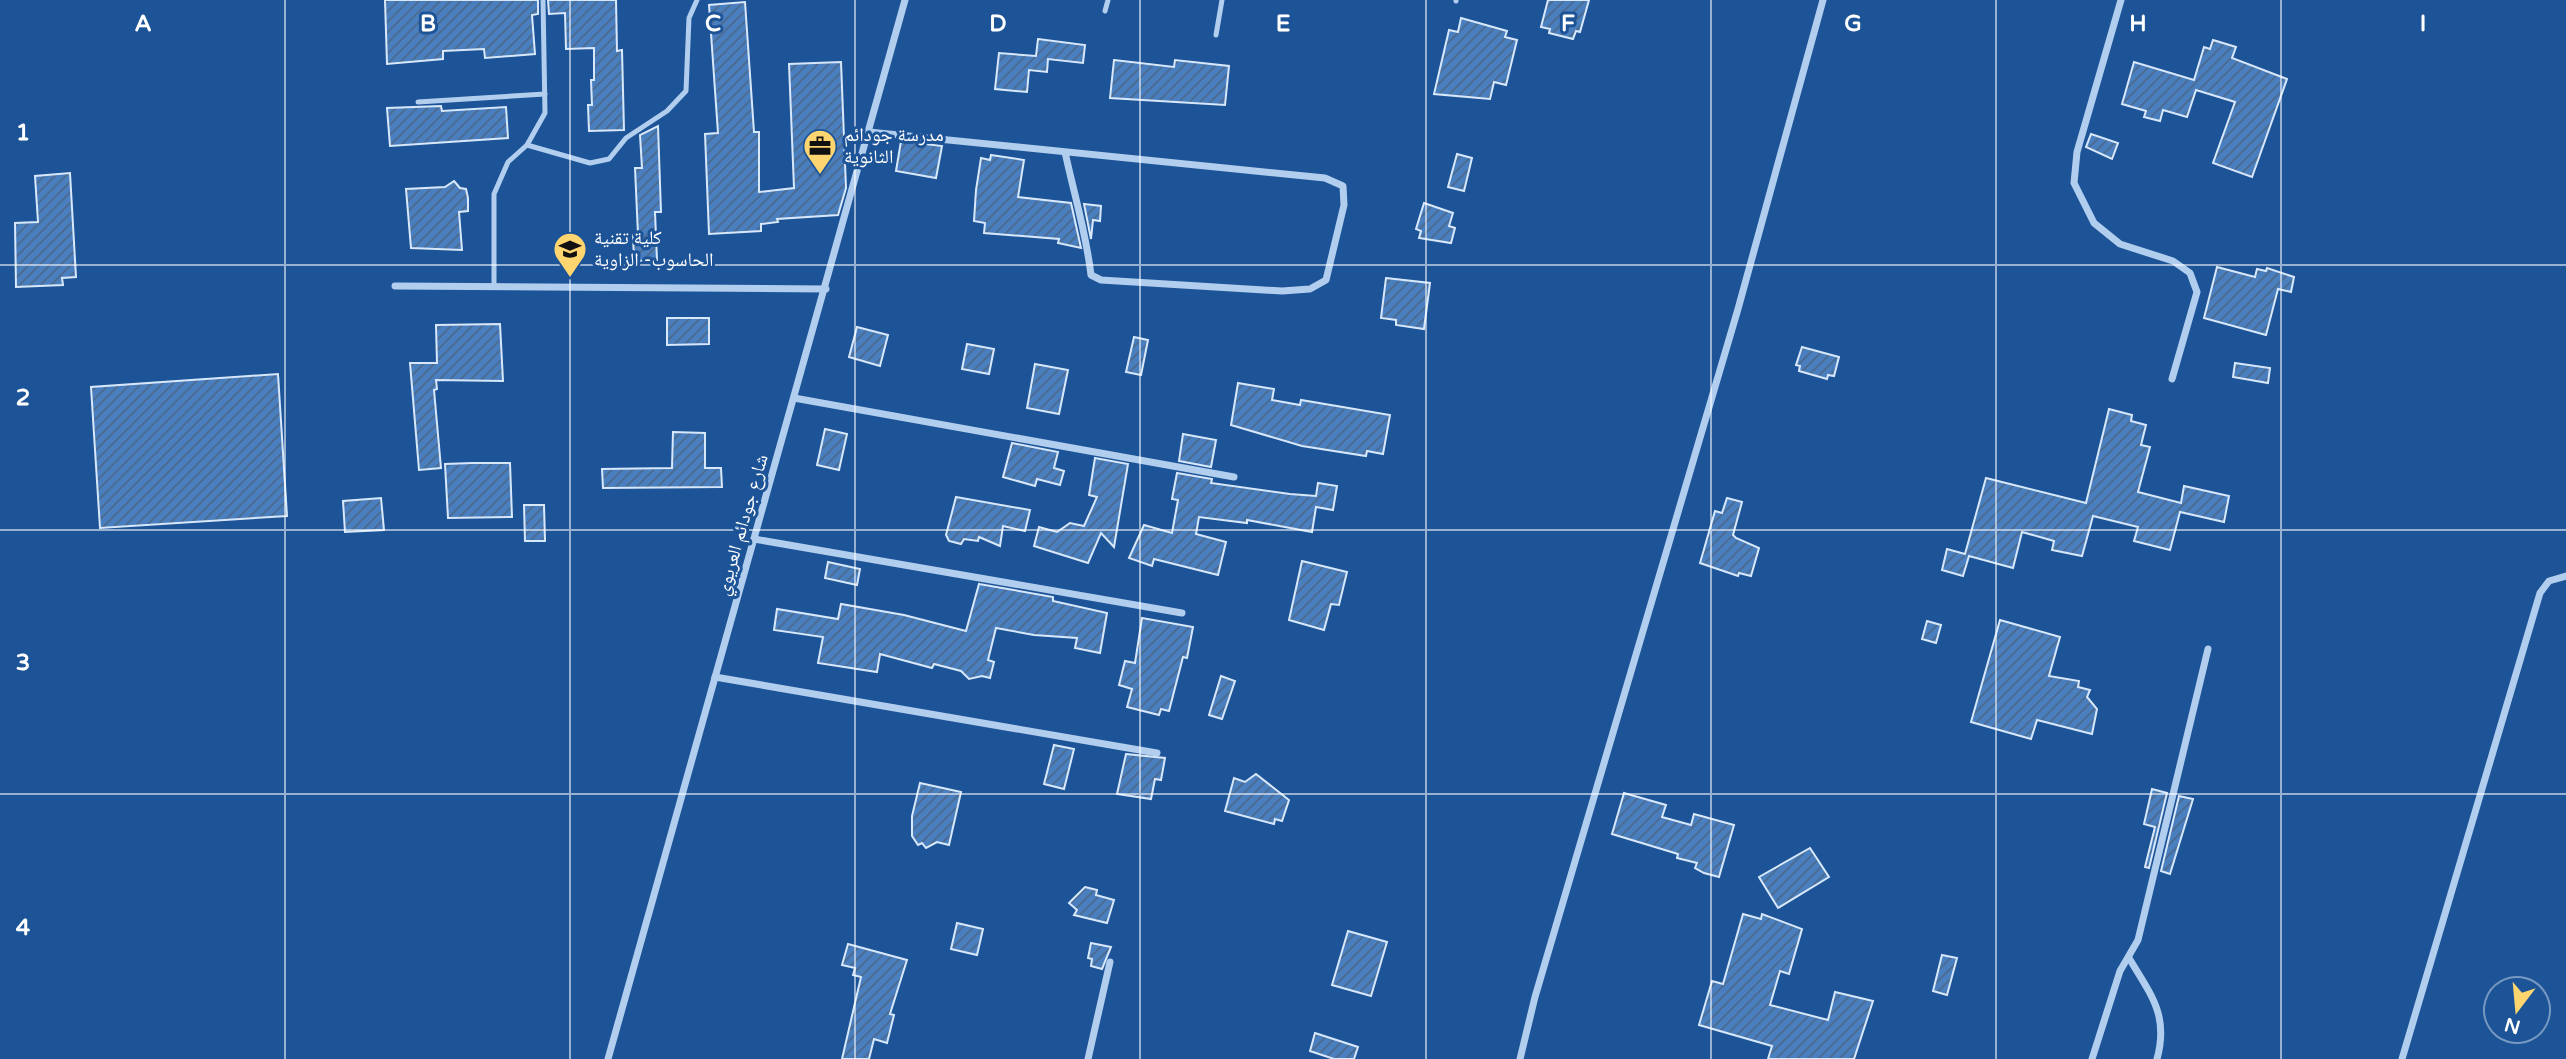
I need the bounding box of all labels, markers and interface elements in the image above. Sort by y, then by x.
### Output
text: A [134,10,152,38]
text: B [420,10,436,38]
text: C [705,10,721,38]
text: D [989,10,1007,38]
text: E [1276,10,1290,38]
text: F [1561,10,1575,38]
text: G [1844,10,1862,38]
text: H [2129,10,2147,38]
text: I [2420,10,2426,38]
text: 1 [16,119,30,147]
place label: مدرسة جودائم الثانوية [844,124,944,168]
office icon: مدرسة جودائم الثانوية [801,127,839,176]
place label: كلية تقنية الحاسوب- الزاوية [594,227,714,271]
school or university icon: كلية تقنية الحاسوب- الزاوية [551,230,589,279]
text: 2 [16,384,30,412]
street label: شارع جودائم العريوي [711,452,776,599]
text: 3 [16,649,30,677]
text: 4 [16,914,31,942]
north arrow [2482,975,2552,1045]
text: N [2502,1013,2523,1038]

